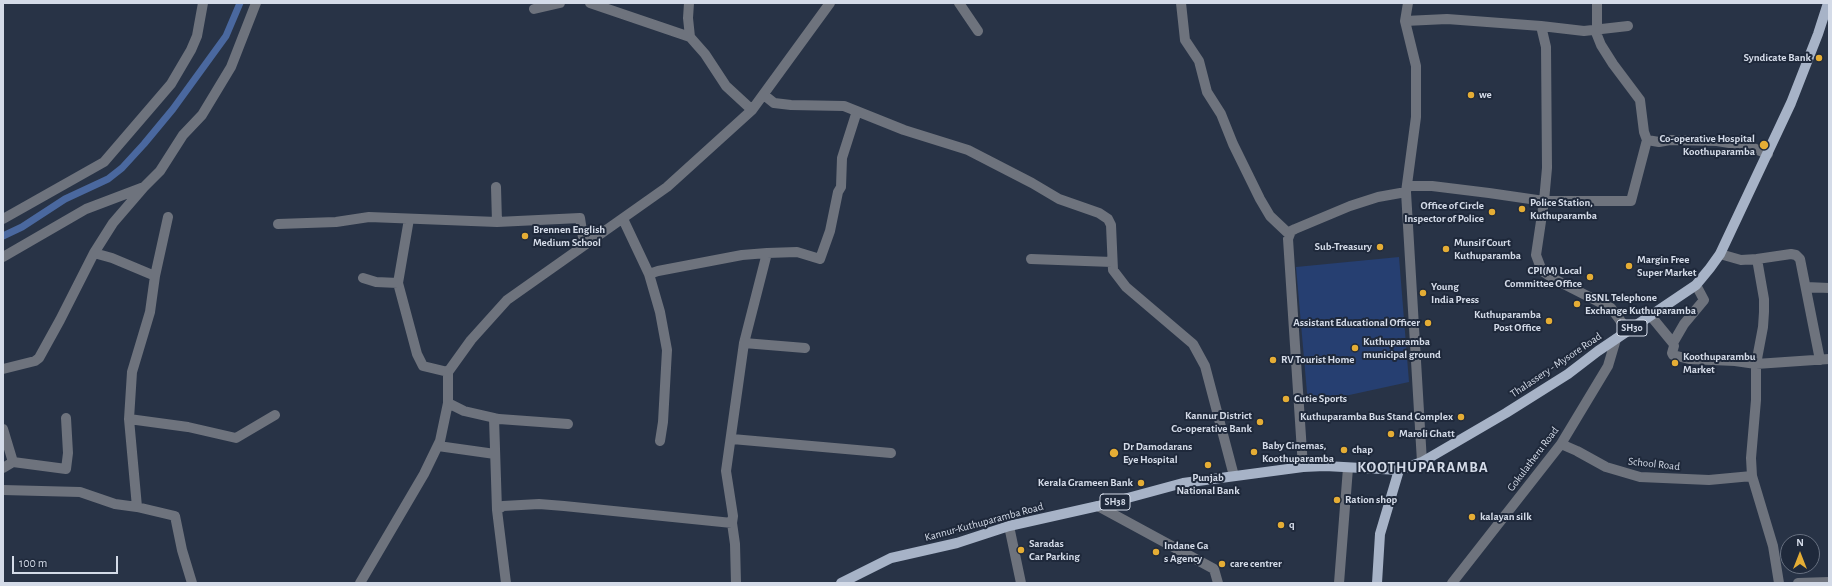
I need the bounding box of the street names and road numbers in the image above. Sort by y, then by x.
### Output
road number: SH30 [1617,320,1647,336]
street label: Thalassery - Mysore Road [1508,330,1604,400]
street label: Gokulatheru Road [1504,424,1562,494]
street label: School Road [1627,455,1681,473]
road number: SH38 [1100,494,1130,510]
street label: Kannur-Kuthuparamba Road [923,500,1045,544]

